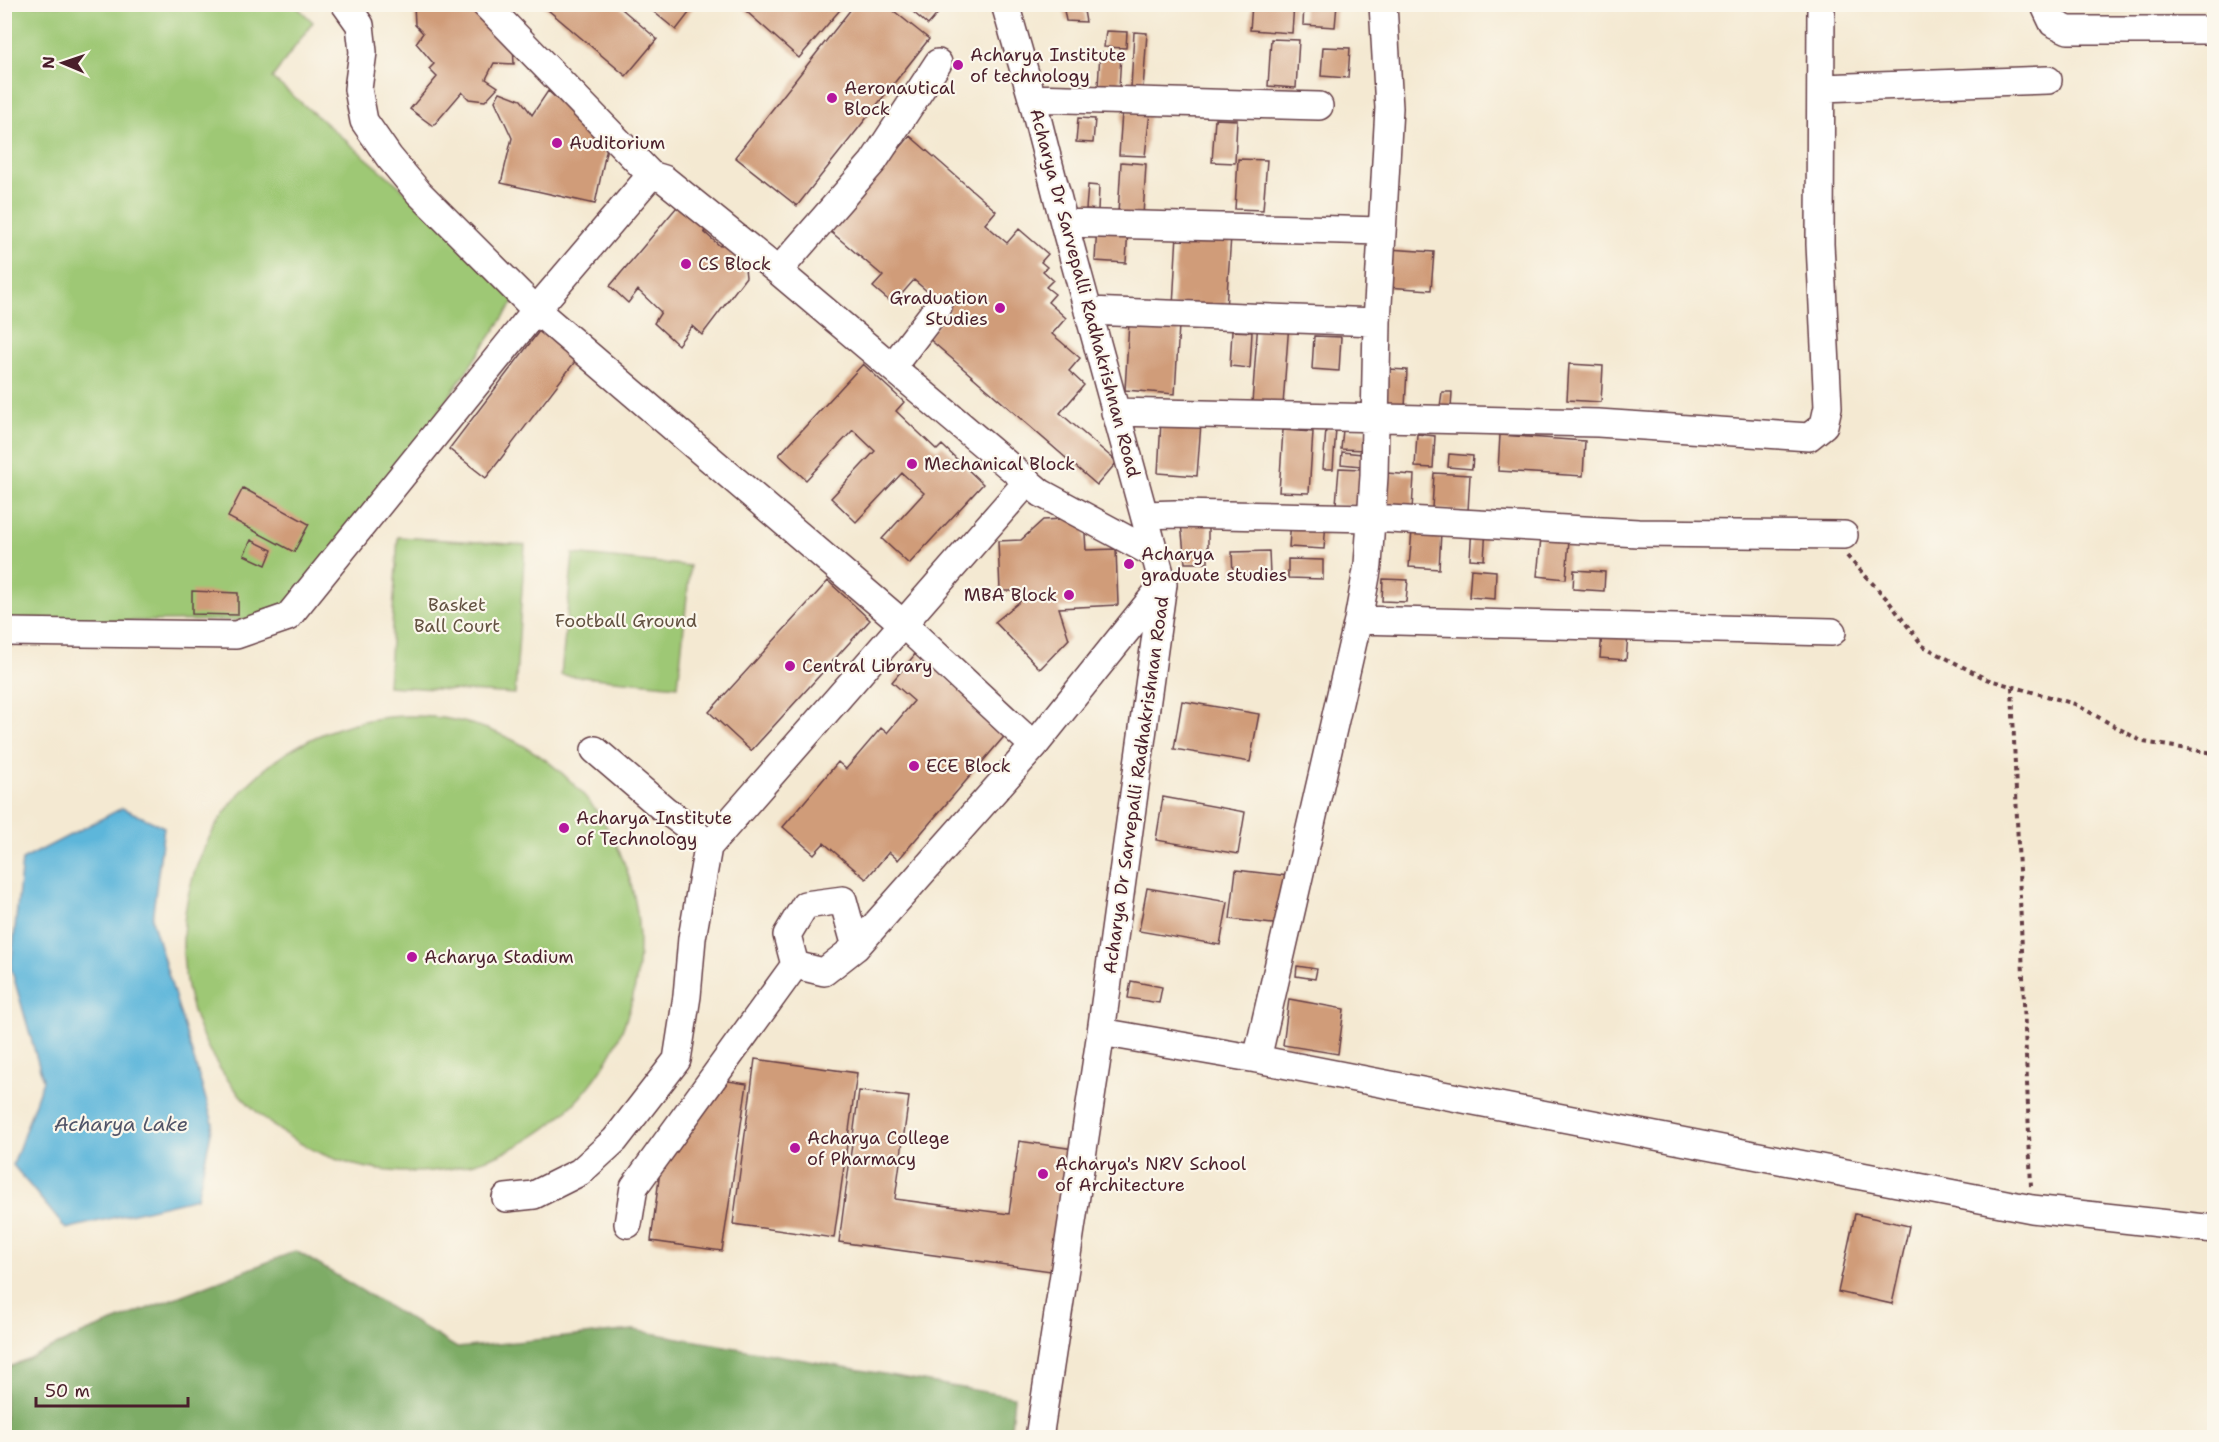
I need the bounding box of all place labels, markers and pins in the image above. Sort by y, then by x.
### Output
place label: Acharya Institute of technology [970,43,1126,88]
marker: Acharya Institute of technology [951,58,965,72]
place label: Aeronautical Block [844,76,956,121]
marker: Aeronautical Block [825,91,839,105]
place label: Auditorium [569,131,665,155]
marker: Auditorium [550,136,564,150]
place label: CS Block [698,252,771,276]
marker: CS Block [679,257,693,271]
place label: Graduation Studies [889,286,988,331]
marker: Graduation Studies [993,301,1007,315]
place label: Mechanical Block [924,452,1075,476]
marker: Mechanical Block [905,457,919,471]
place label: Acharya graduate studies [1141,542,1287,587]
marker: Acharya graduate studies [1122,557,1136,571]
place label: MBA Block [964,583,1057,607]
marker: MBA Block [1062,588,1076,602]
place label: Central Library [802,654,933,678]
marker: Central Library [783,659,797,673]
place label: ECE Block [926,754,1011,778]
marker: ECE Block [907,759,921,773]
place label: Acharya Institute of Technology [576,806,732,851]
marker: Acharya Institute of Technology [557,821,571,835]
place label: Acharya Stadium [424,945,574,969]
marker: Acharya Stadium [405,950,419,964]
place label: Acharya College of Pharmacy [807,1126,950,1171]
marker: Acharya College of Pharmacy [788,1141,802,1155]
place label: Acharya's NRV School of Architecture [1055,1152,1247,1197]
marker: Acharya's NRV School of Architecture [1036,1167,1050,1181]

